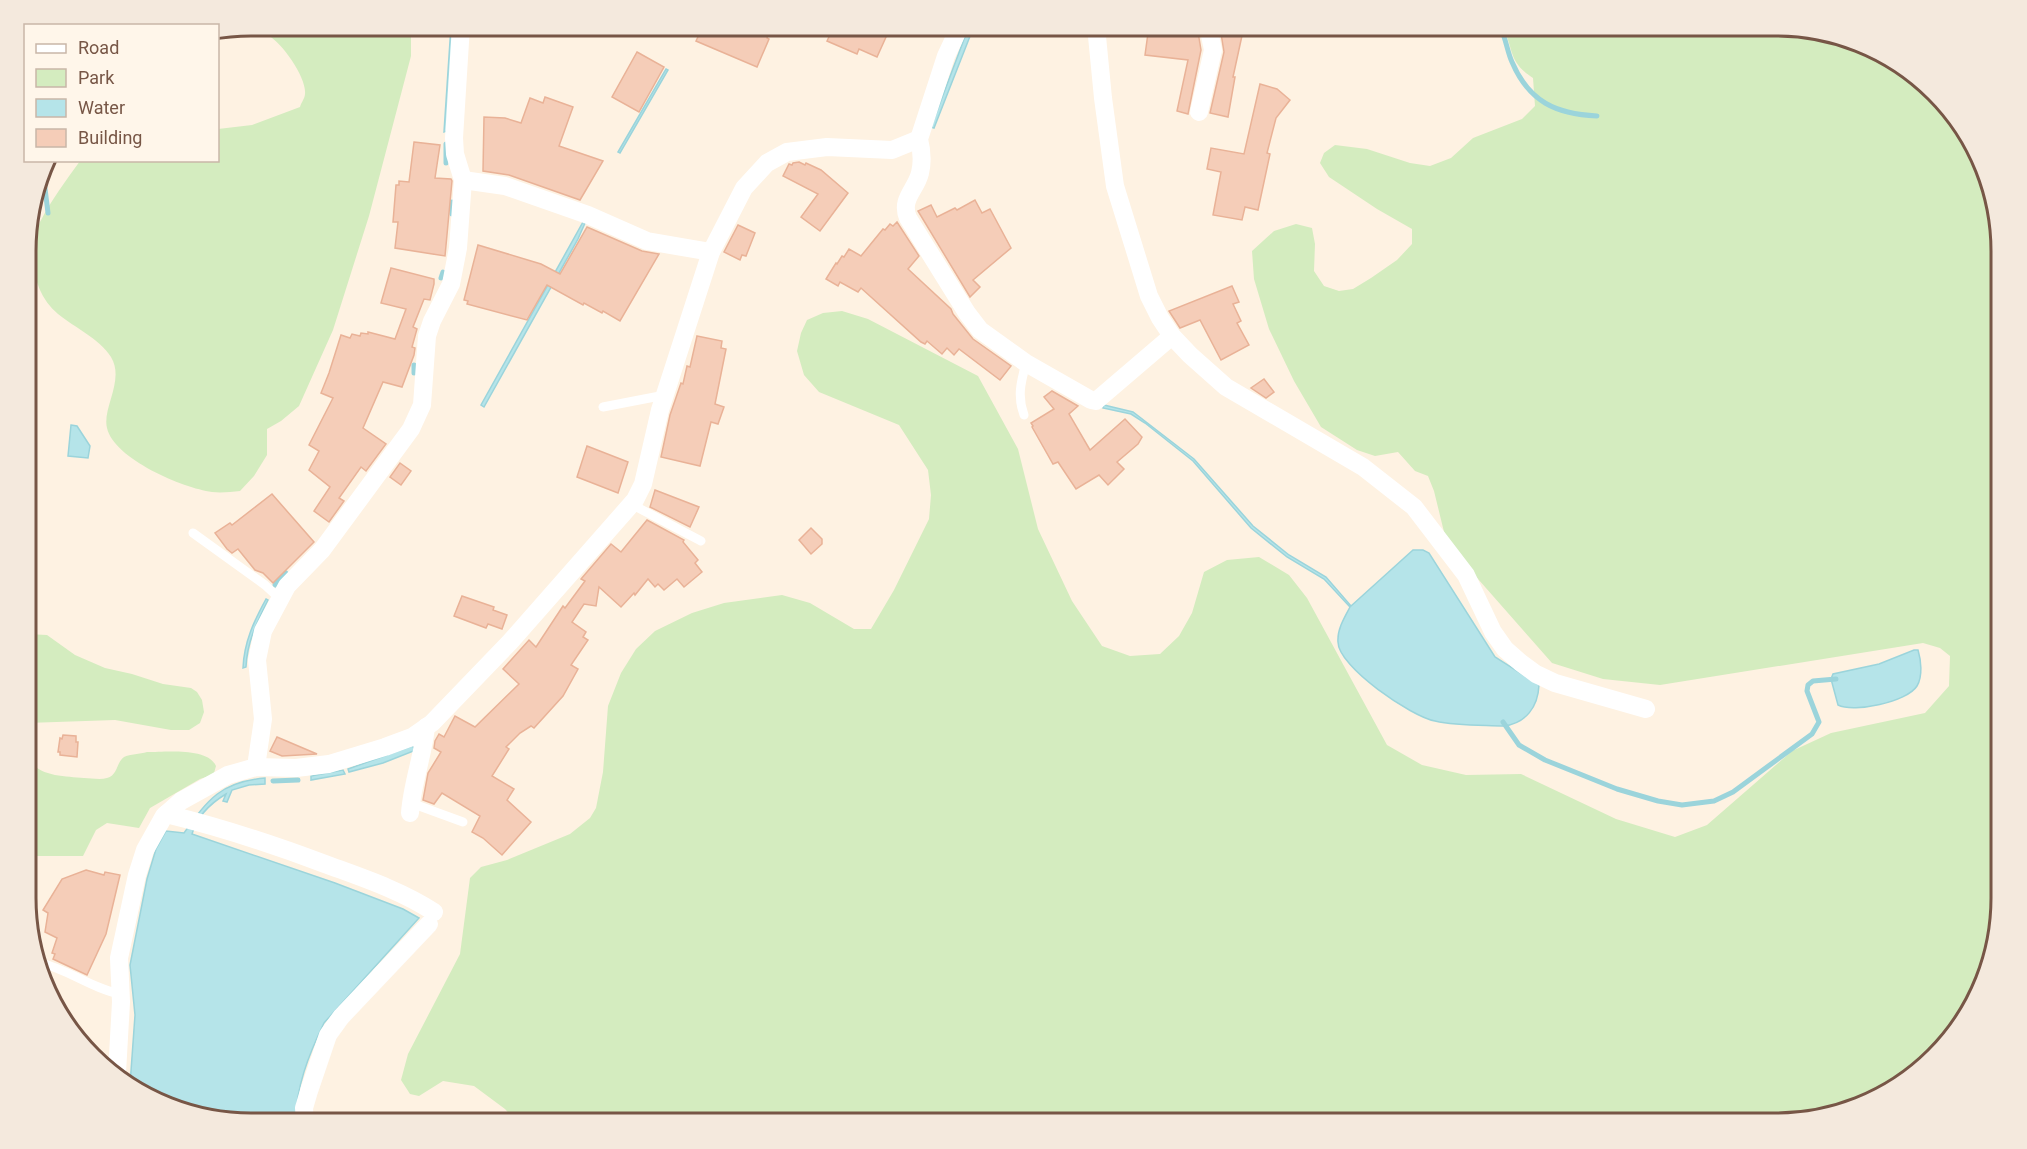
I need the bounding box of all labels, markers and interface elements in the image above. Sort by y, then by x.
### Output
legend [24,24,219,162]
text: Road [78,37,119,58]
text: Park [78,67,115,88]
text: Water [78,97,125,118]
text: Building [78,127,142,148]

